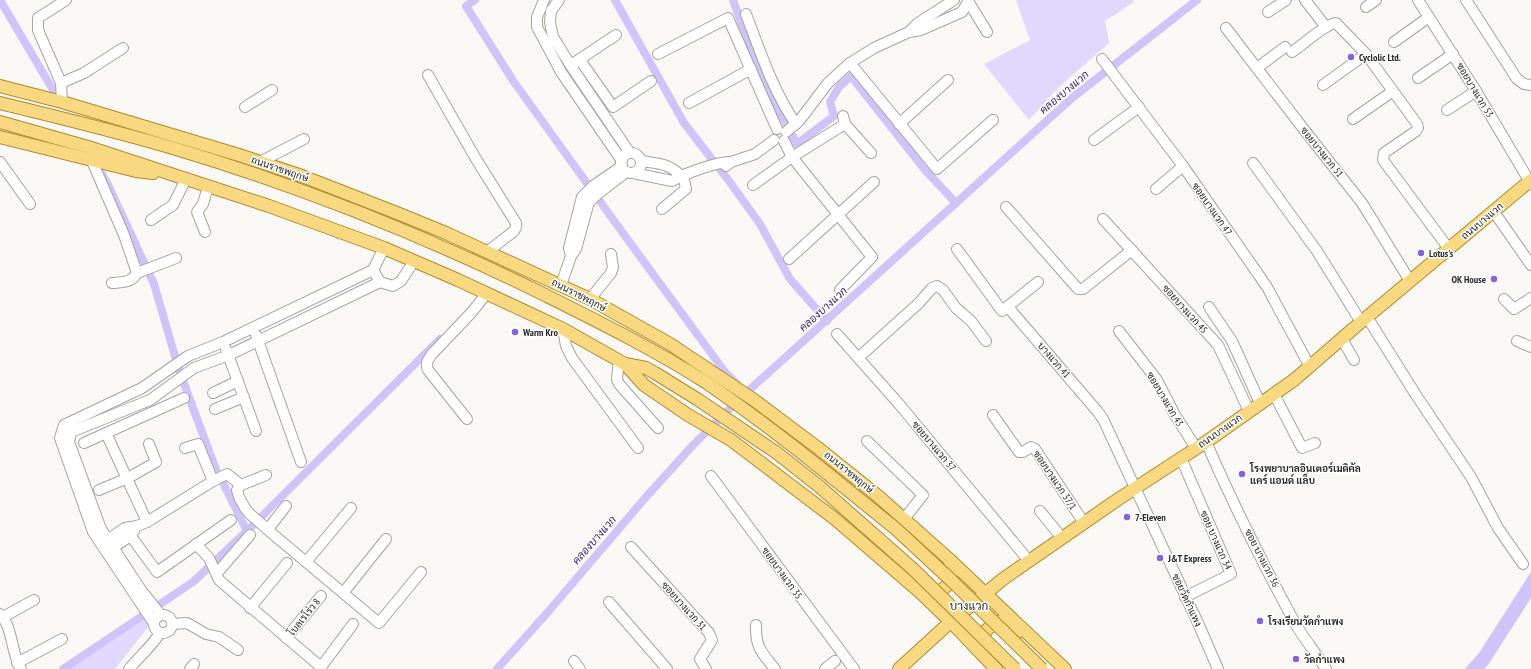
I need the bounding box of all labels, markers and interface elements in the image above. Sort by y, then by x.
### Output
place label: Cyclolic Ltd. [1359,51,1401,64]
marker: Cyclolic Ltd. [1346,52,1356,62]
street label: ซอยบางแวก 53 [1454,60,1496,120]
water label: คลองบางแวก [1036,67,1092,117]
street label: ซอยบางแวก 51 [1298,124,1346,180]
street label: ถนนราชพฤกษ์ [250,152,311,185]
street label: ซอยบางแวก 47 [1189,180,1235,238]
street label: ถนนบางแวก [1458,199,1506,242]
place label: Lotus's [1429,247,1454,260]
marker: Lotus's [1416,248,1426,258]
place label: OK House [1451,273,1486,286]
marker: OK House [1489,274,1499,284]
street label: ถนนราชพฤกษ์ [549,275,609,314]
street label: ซอยบางแวก 45 [1160,282,1210,336]
water label: คลองบางแวก [796,284,850,334]
place label: Warm Kro [522,326,558,339]
marker: Warm Kro [510,327,520,337]
street label: บางแวก 41 [1035,339,1073,381]
street label: ซอยบางแวก 43 [1144,369,1186,429]
street label: ถนนบางแวก [1195,411,1245,451]
street label: ซอยบางแวก 37 [909,418,959,474]
street label: ถนนราชพฤกษ์ [822,447,877,496]
street label: ซอยบางแวก 37/1 [1030,448,1080,512]
place label: โรงพยาบาลอินเตอร์เมดิคัล แคร์ แอนด์ แล็บ [1249,461,1361,487]
marker: โรงพยาบาลอินเตอร์เมดิคัล แคร์ แอนด์ แล็บ [1237,469,1247,479]
street label: ซอย บางแวก 34 [1197,508,1235,572]
place label: 7-Eleven [1135,511,1166,524]
marker: 7-Eleven [1122,512,1132,522]
water label: คลองบางแวก [569,513,619,567]
street label: ซอย บางแวก 36 [1242,527,1282,590]
street label: ซอยบางแวก 35 [759,544,805,602]
place label: J&T Express [1167,552,1212,565]
marker: J&T Express [1155,553,1165,563]
street label: ซอยวัดกำแพง [1169,571,1205,629]
street label: ซอยบางแวก 31 [659,579,709,633]
street label: โบลเรโร่ว 8 [284,596,323,639]
district label: บางแวก [949,598,989,613]
place label: โรงเรียนวัดกำแพง [1267,615,1344,628]
marker: โรงเรียนวัดกำแพง [1255,616,1265,626]
place label: วัดกำแพง [1304,653,1345,666]
marker: วัดกำแพง [1291,654,1301,664]

